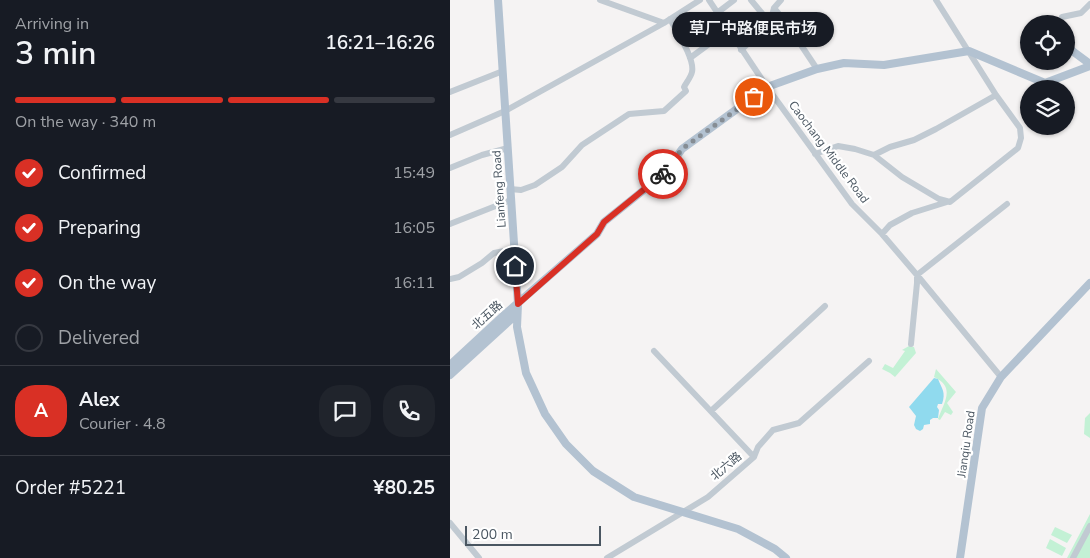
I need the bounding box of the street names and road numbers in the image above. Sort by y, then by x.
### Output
street label: Caochang Middle Road [785,97,873,207]
street label: Lianfeng Road [488,150,510,228]
street label: 北五路 [468,297,506,333]
street label: Jianqiu Road [953,410,979,479]
street label: 北六路 [707,448,745,484]

